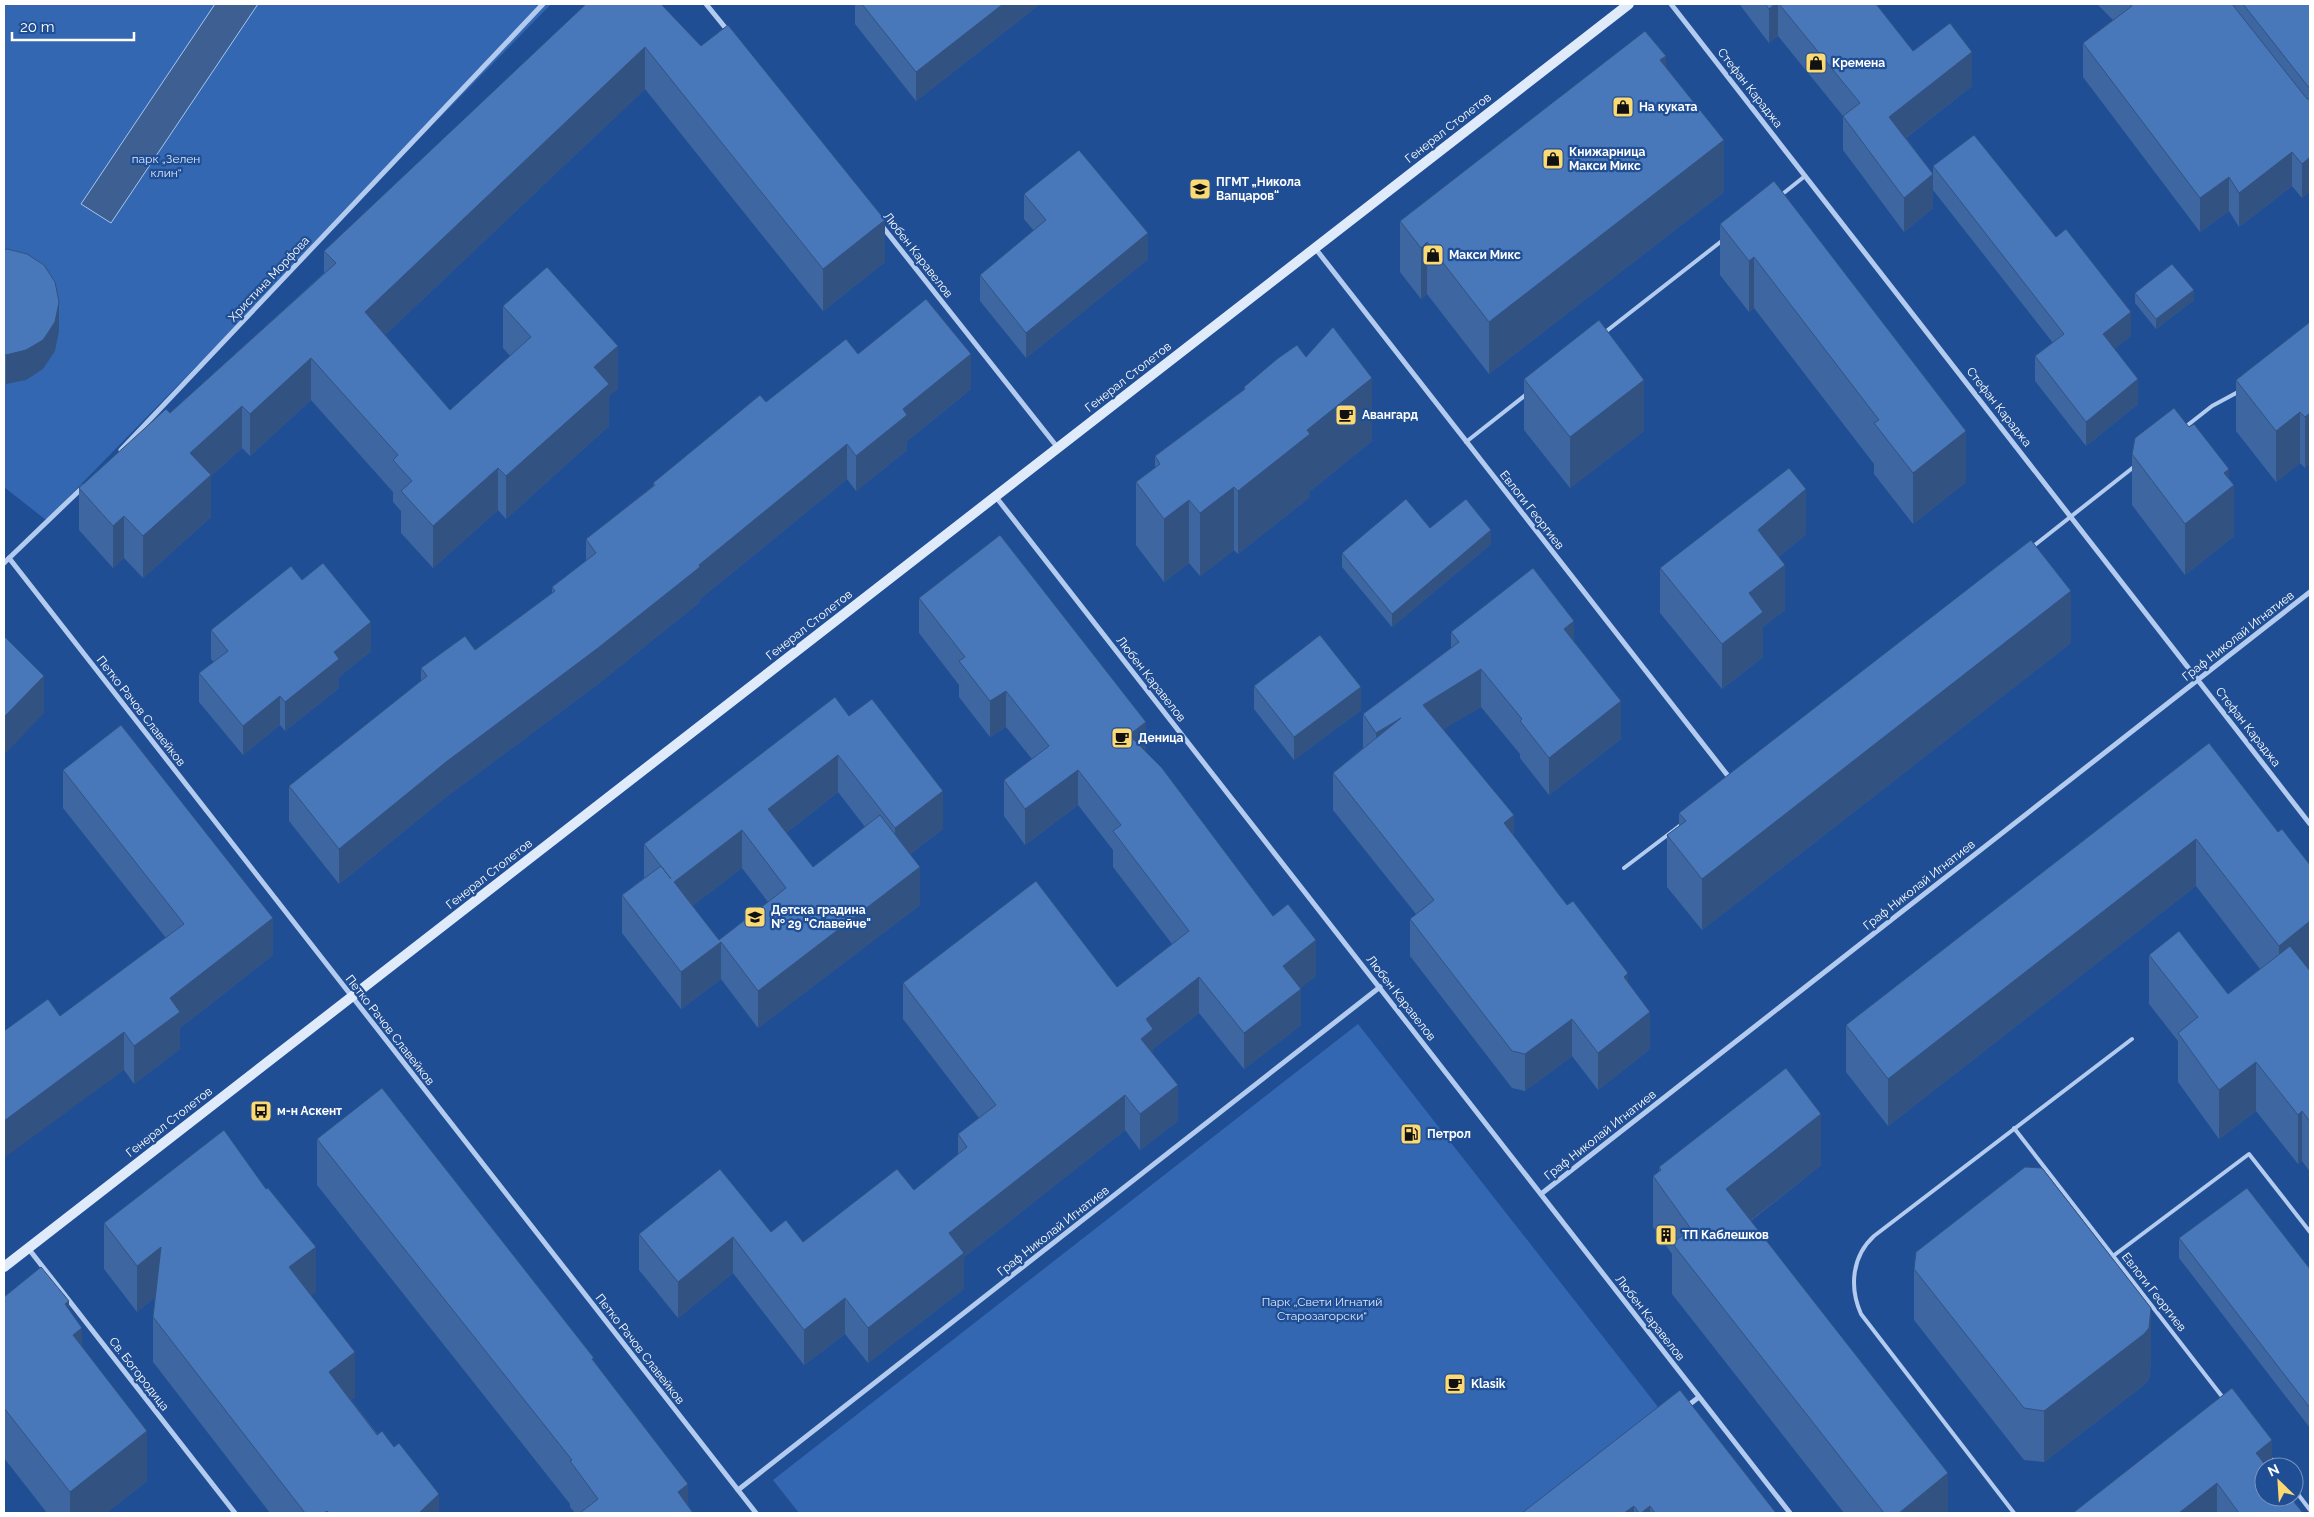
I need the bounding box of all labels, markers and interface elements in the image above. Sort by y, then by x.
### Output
scale bar [12,10,135,42]
text: 20 m [20,18,55,36]
street label: Стефан Караджа [1715,45,1785,131]
shop icon: Кремена [1804,51,1828,75]
place label: Кремена [1832,56,1885,70]
street label: Генерал Столетов [1402,90,1494,166]
shop icon: На куката [1611,95,1635,119]
place label: На куката [1639,100,1698,114]
place label: Книжарница Макси Микс [1569,145,1646,173]
shop icon: Книжарница Макси Микс [1541,147,1565,171]
park label: парк „Зелен клин“ [132,152,200,180]
place label: ПГМТ „Никола Вапцаров“ [1216,175,1301,203]
school or university icon: ПГМТ „Никола Вапцаров“ [1188,177,1212,201]
street label: Любен Каравелов [880,210,956,300]
street label: Христина Морфова [226,233,312,325]
shop icon: Макси Микс [1421,243,1445,267]
place label: Макси Микс [1449,248,1521,262]
street label: Генерал Столетов [1082,339,1174,415]
street label: Стефан Караджа [1964,364,2034,450]
cafe icon: Авангард [1334,403,1358,427]
place label: Авангард [1362,408,1419,422]
street label: Евлоги Георгиев [1497,468,1567,552]
street label: Генерал Столетов [763,587,855,663]
street label: Граф Николай Игнатиев [2179,588,2297,684]
street label: Любен Каравелов [1113,634,1189,724]
street label: Петко Рачов Славейков [94,653,188,769]
street label: Стефан Караджа [2213,684,2283,770]
cafe icon: Деница [1110,726,1134,750]
place label: Деница [1138,731,1184,745]
street label: Генерал Столетов [443,836,535,912]
street label: Граф Николай Игнатиев [1860,837,1978,933]
place label: Детска градина № 29 "Славейче" [771,903,871,931]
school or university icon: Детска градина № 29 "Славейче" [743,905,767,929]
street label: Любен Каравелов [1363,953,1439,1043]
street label: Петко Рачов Славейков [343,972,437,1088]
street label: Генерал Столетов [123,1084,215,1160]
street label: Граф Николай Игнатиев [1541,1087,1659,1183]
bus stop icon: м-н Аскент [249,1099,273,1123]
place label: м-н Аскент [277,1104,342,1118]
fuel station icon: Петрол [1399,1122,1423,1146]
place label: Петрол [1427,1127,1471,1141]
street label: Граф Николай Игнатиев [994,1183,1112,1279]
building icon: ТП Каблешков [1654,1223,1678,1247]
place label: ТП Каблешков [1682,1228,1769,1242]
street label: Евлоги Георгиев [2119,1250,2189,1334]
street label: Любен Каравелов [1612,1273,1688,1363]
street label: Петко Рачов Славейков [593,1291,687,1407]
park label: Парк „Свети Игнатий Старозагорски“ [1262,1295,1382,1323]
street label: Св. Богородица [106,1335,172,1413]
cafe icon: Klasik [1443,1372,1467,1396]
place label: Klasik [1471,1377,1506,1391]
north arrow [2254,1457,2304,1507]
text: N [2265,1461,2282,1480]

